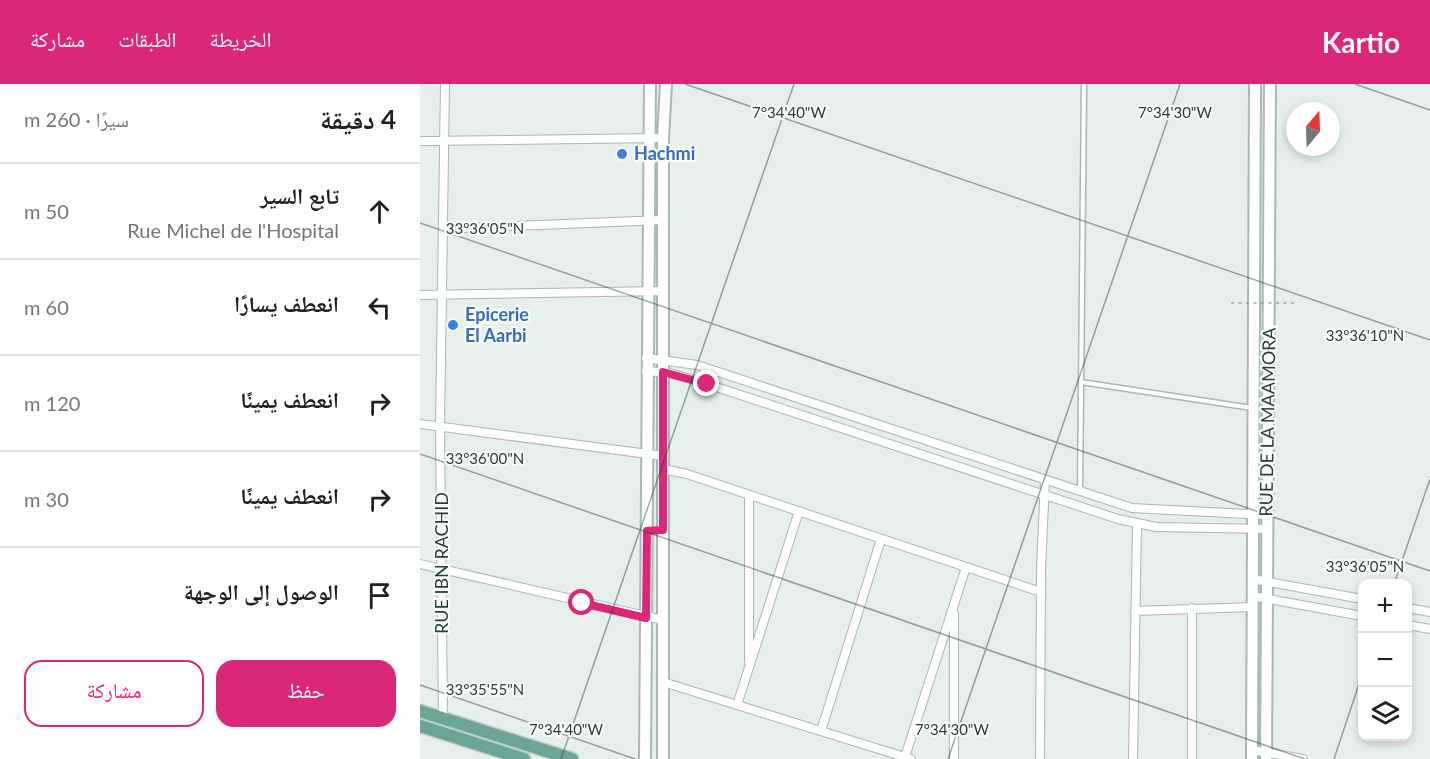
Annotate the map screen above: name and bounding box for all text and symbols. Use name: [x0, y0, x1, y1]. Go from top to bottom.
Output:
text: Kartio: [1322, 25, 1400, 59]
text: مشاركة: [30, 26, 85, 51]
text: الطبقات: [118, 26, 177, 51]
text: الخريطة: [210, 26, 271, 51]
north arrow: [1286, 102, 1340, 156]
text: 4 دقيقة: [320, 103, 396, 135]
text: 7°34'40"W: [752, 103, 826, 121]
text: 7°34'30"W: [1138, 103, 1212, 121]
text: سيرًا · 260 m: [24, 107, 129, 131]
place label: Hachmi: [634, 142, 695, 164]
marker: Hachmi: [615, 147, 629, 161]
text: تابع السير: [260, 182, 339, 209]
icon: ahead: [363, 195, 396, 228]
text: 50 m: [24, 199, 69, 223]
text: Rue Michel de l'Hospital: [127, 218, 339, 242]
text: 33°36'05"N: [446, 219, 524, 237]
text: انعطف يسارًا: [234, 290, 339, 317]
icon: left: [363, 291, 396, 324]
text: 60 m: [24, 295, 69, 319]
place label: Epicerie El Aarbi: [465, 303, 529, 346]
marker: Epicerie El Aarbi: [446, 318, 460, 332]
street label: RUE DE LA MAAMORA: [1254, 326, 1280, 517]
text: 33°36'10"N: [1326, 326, 1404, 344]
route end: [693, 370, 719, 396]
text: انعطف يمينًا: [240, 386, 339, 413]
icon: right: [363, 387, 396, 420]
text: 120 m: [24, 391, 80, 415]
text: 33°36'00"N: [446, 449, 524, 467]
text: انعطف يمينًا: [240, 482, 339, 509]
icon: right: [363, 483, 396, 516]
text: 30 m: [24, 487, 69, 511]
street label: RUE IBN RACHID: [430, 492, 452, 634]
text: 33°36'05"N: [1326, 557, 1404, 575]
text: الوصول إلى الوجهة: [184, 578, 339, 605]
icon: arrive: [363, 579, 396, 612]
map controls: [1358, 579, 1412, 741]
button: +: [1358, 579, 1412, 633]
route start: [568, 589, 594, 615]
button: −: [1358, 633, 1412, 687]
button: مشاركة: [24, 660, 204, 727]
button: حفظ: [216, 660, 396, 727]
text: 33°35'55"N: [446, 680, 524, 698]
button: layers: [1358, 687, 1412, 741]
text: 7°34'40"W: [529, 720, 603, 738]
text: 7°34'30"W: [915, 720, 989, 738]

